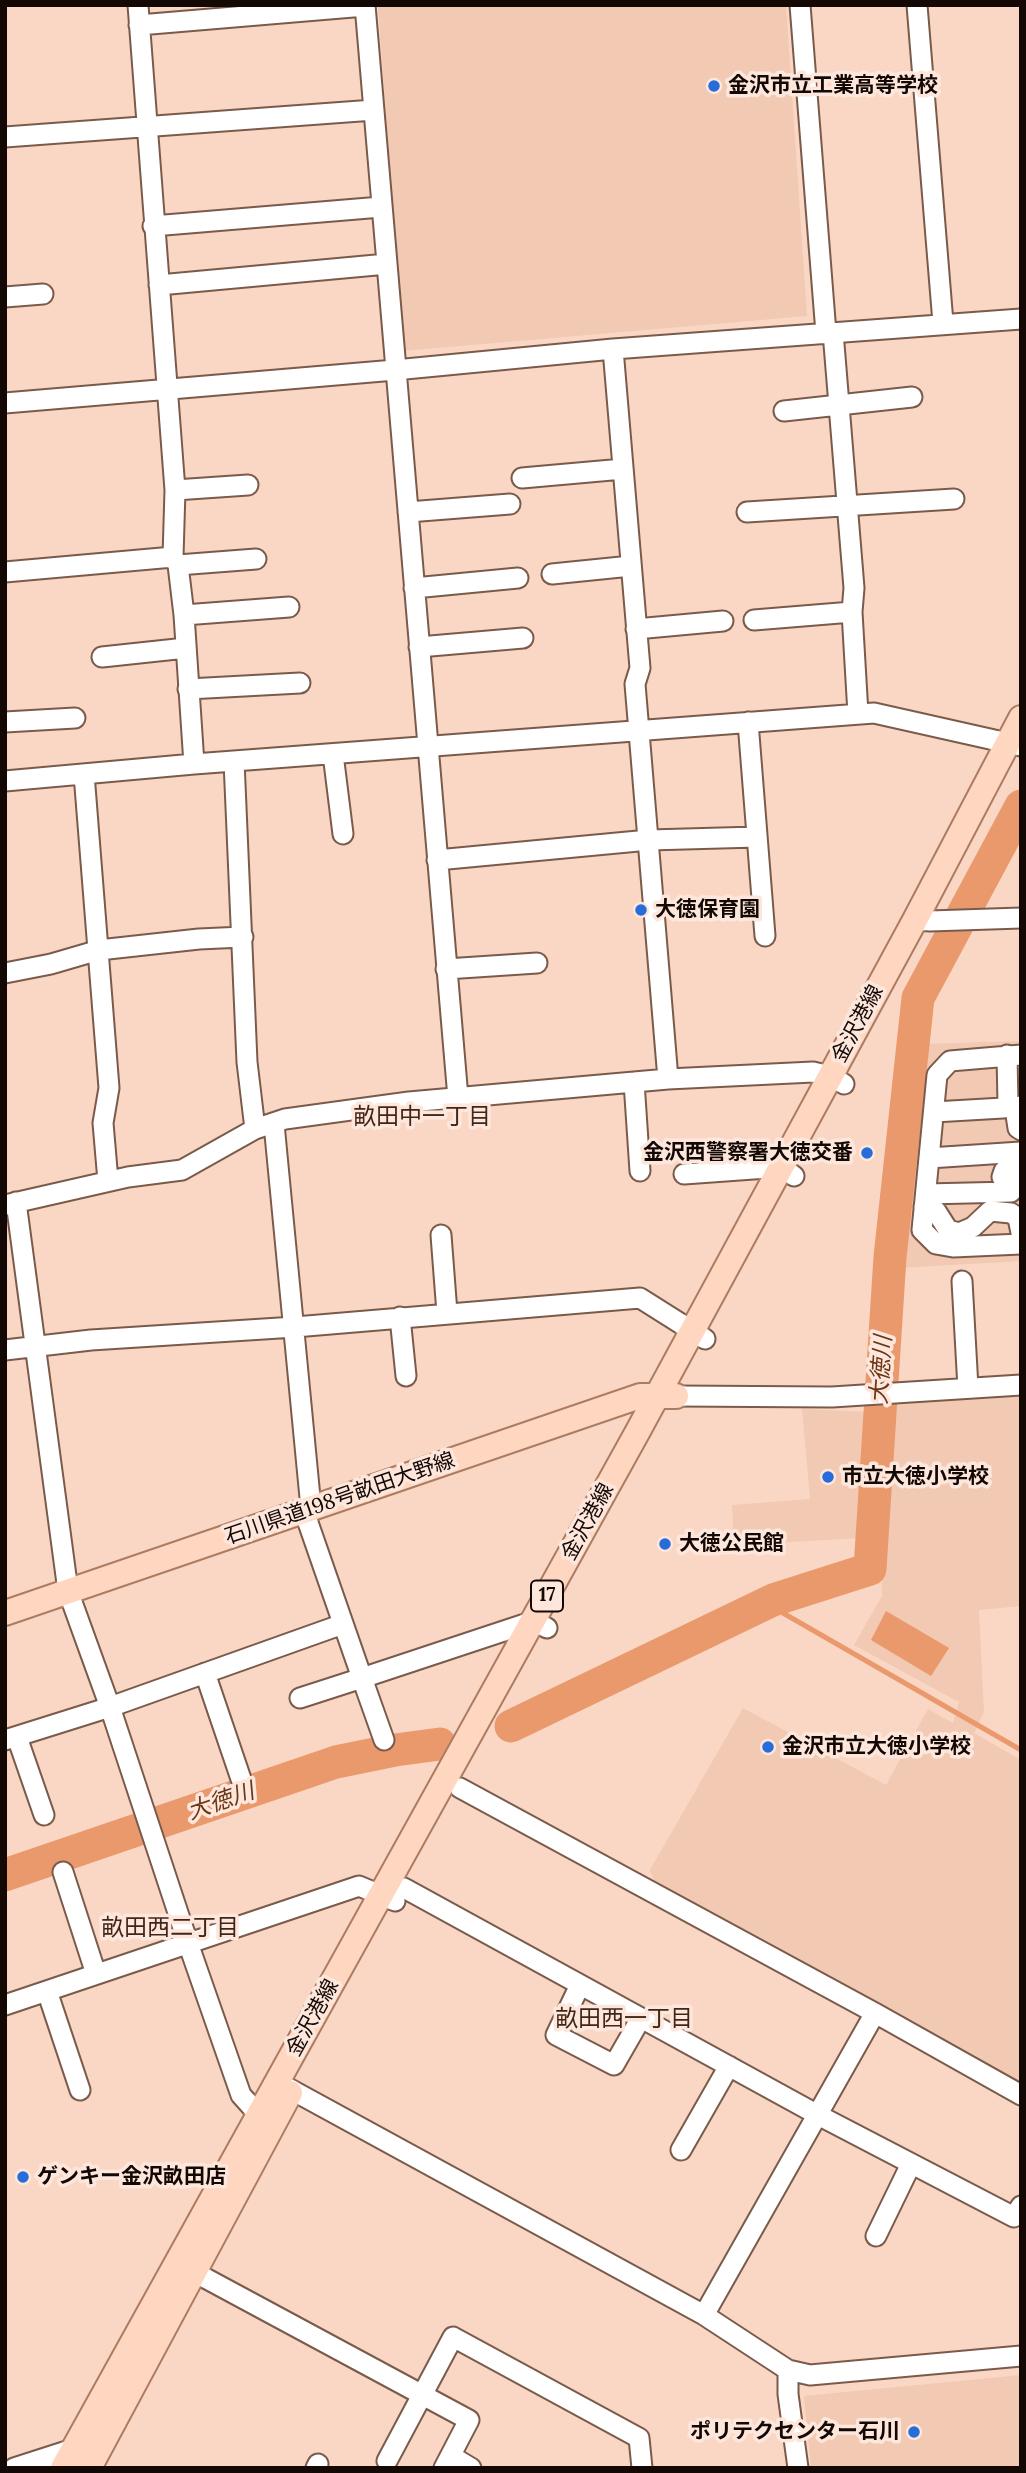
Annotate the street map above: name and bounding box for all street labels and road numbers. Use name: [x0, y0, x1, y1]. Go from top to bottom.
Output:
street label: 金沢港線: [827, 981, 889, 1067]
street label: 石川県道198号畝田大野線: [222, 1448, 458, 1550]
street label: 金沢港線: [557, 1479, 619, 1565]
road number: 17: [531, 1580, 563, 1612]
street label: 金沢港線: [282, 1975, 344, 2061]

